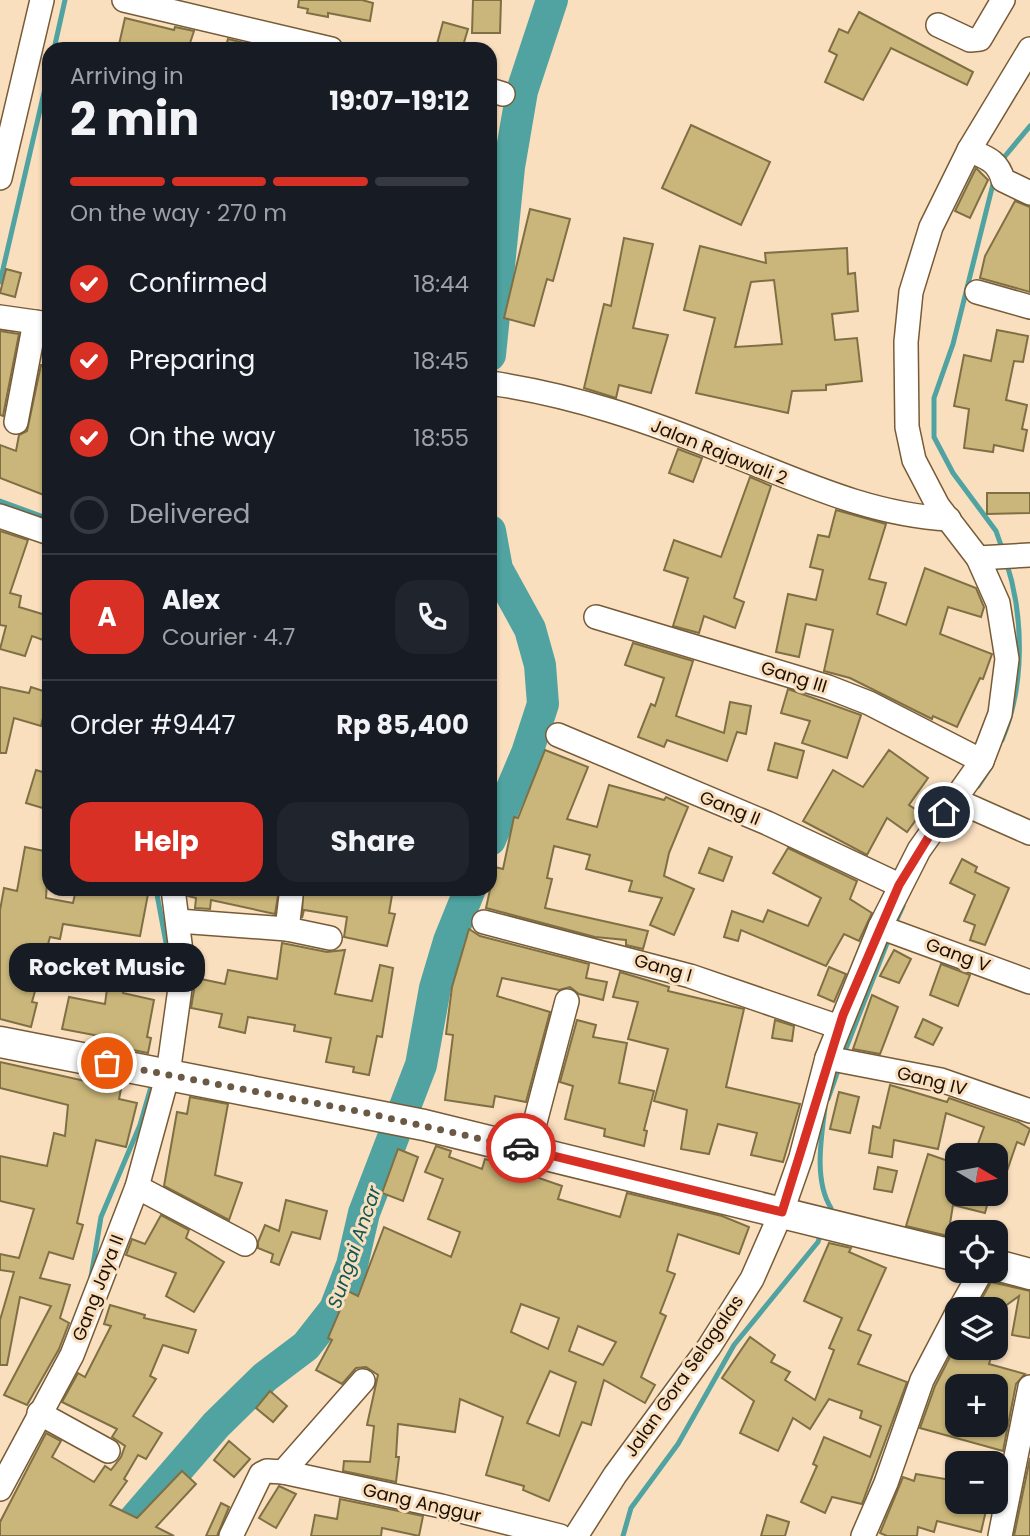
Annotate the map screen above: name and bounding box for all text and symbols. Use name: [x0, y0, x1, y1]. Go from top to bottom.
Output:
text: Arriving in: [70, 60, 184, 92]
text: 19:07–19:12: [329, 83, 469, 119]
text: 2 min: [70, 87, 199, 151]
text: On the way · 270 m: [70, 197, 287, 229]
icon: check: [70, 265, 108, 303]
text: Confirmed: [129, 265, 267, 301]
text: 18:44: [413, 268, 469, 300]
icon: check: [70, 342, 108, 380]
text: Preparing: [129, 342, 255, 378]
text: 18:45: [413, 345, 469, 377]
street label: Jalan Rajawali 2: [647, 413, 791, 490]
icon: check: [70, 419, 108, 457]
text: On the way: [129, 419, 276, 455]
text: 18:55: [413, 422, 469, 454]
text: Delivered: [129, 496, 250, 532]
button: phone: [395, 580, 469, 654]
text: Alex: [162, 582, 220, 618]
text: A: [97, 599, 117, 635]
text: Courier · 4.7: [162, 621, 295, 653]
street label: Gang III: [758, 655, 830, 698]
text: Order #9447: [70, 707, 236, 743]
text: Rp 85,400: [336, 707, 469, 743]
pin: [914, 782, 974, 842]
street label: Gang II: [696, 784, 764, 831]
icon: home: [925, 793, 963, 831]
button: Help: [70, 802, 263, 882]
button: Share: [277, 802, 469, 882]
street label: Gang V: [922, 931, 994, 978]
callout: Rocket Music: [9, 944, 205, 993]
street label: Gang I: [631, 947, 695, 988]
text: Rocket Music: [29, 951, 185, 983]
pin: [77, 1033, 137, 1093]
icon: bag: [88, 1044, 126, 1082]
street label: Gang IV: [895, 1060, 970, 1101]
courier: [486, 1113, 556, 1183]
icon: car: [502, 1129, 540, 1167]
north arrow: [945, 1143, 1008, 1206]
map controls: [945, 1143, 1008, 1514]
water label: Sungai Ancar: [321, 1181, 388, 1312]
button: locate: [945, 1220, 1008, 1283]
street label: Gang Jaya II: [66, 1231, 129, 1345]
street label: Jalan Gora Selagalas: [618, 1290, 749, 1462]
button: layers: [945, 1297, 1008, 1360]
button: +: [945, 1374, 1008, 1437]
button: −: [945, 1451, 1008, 1514]
street label: Gang Anggur: [360, 1477, 484, 1528]

